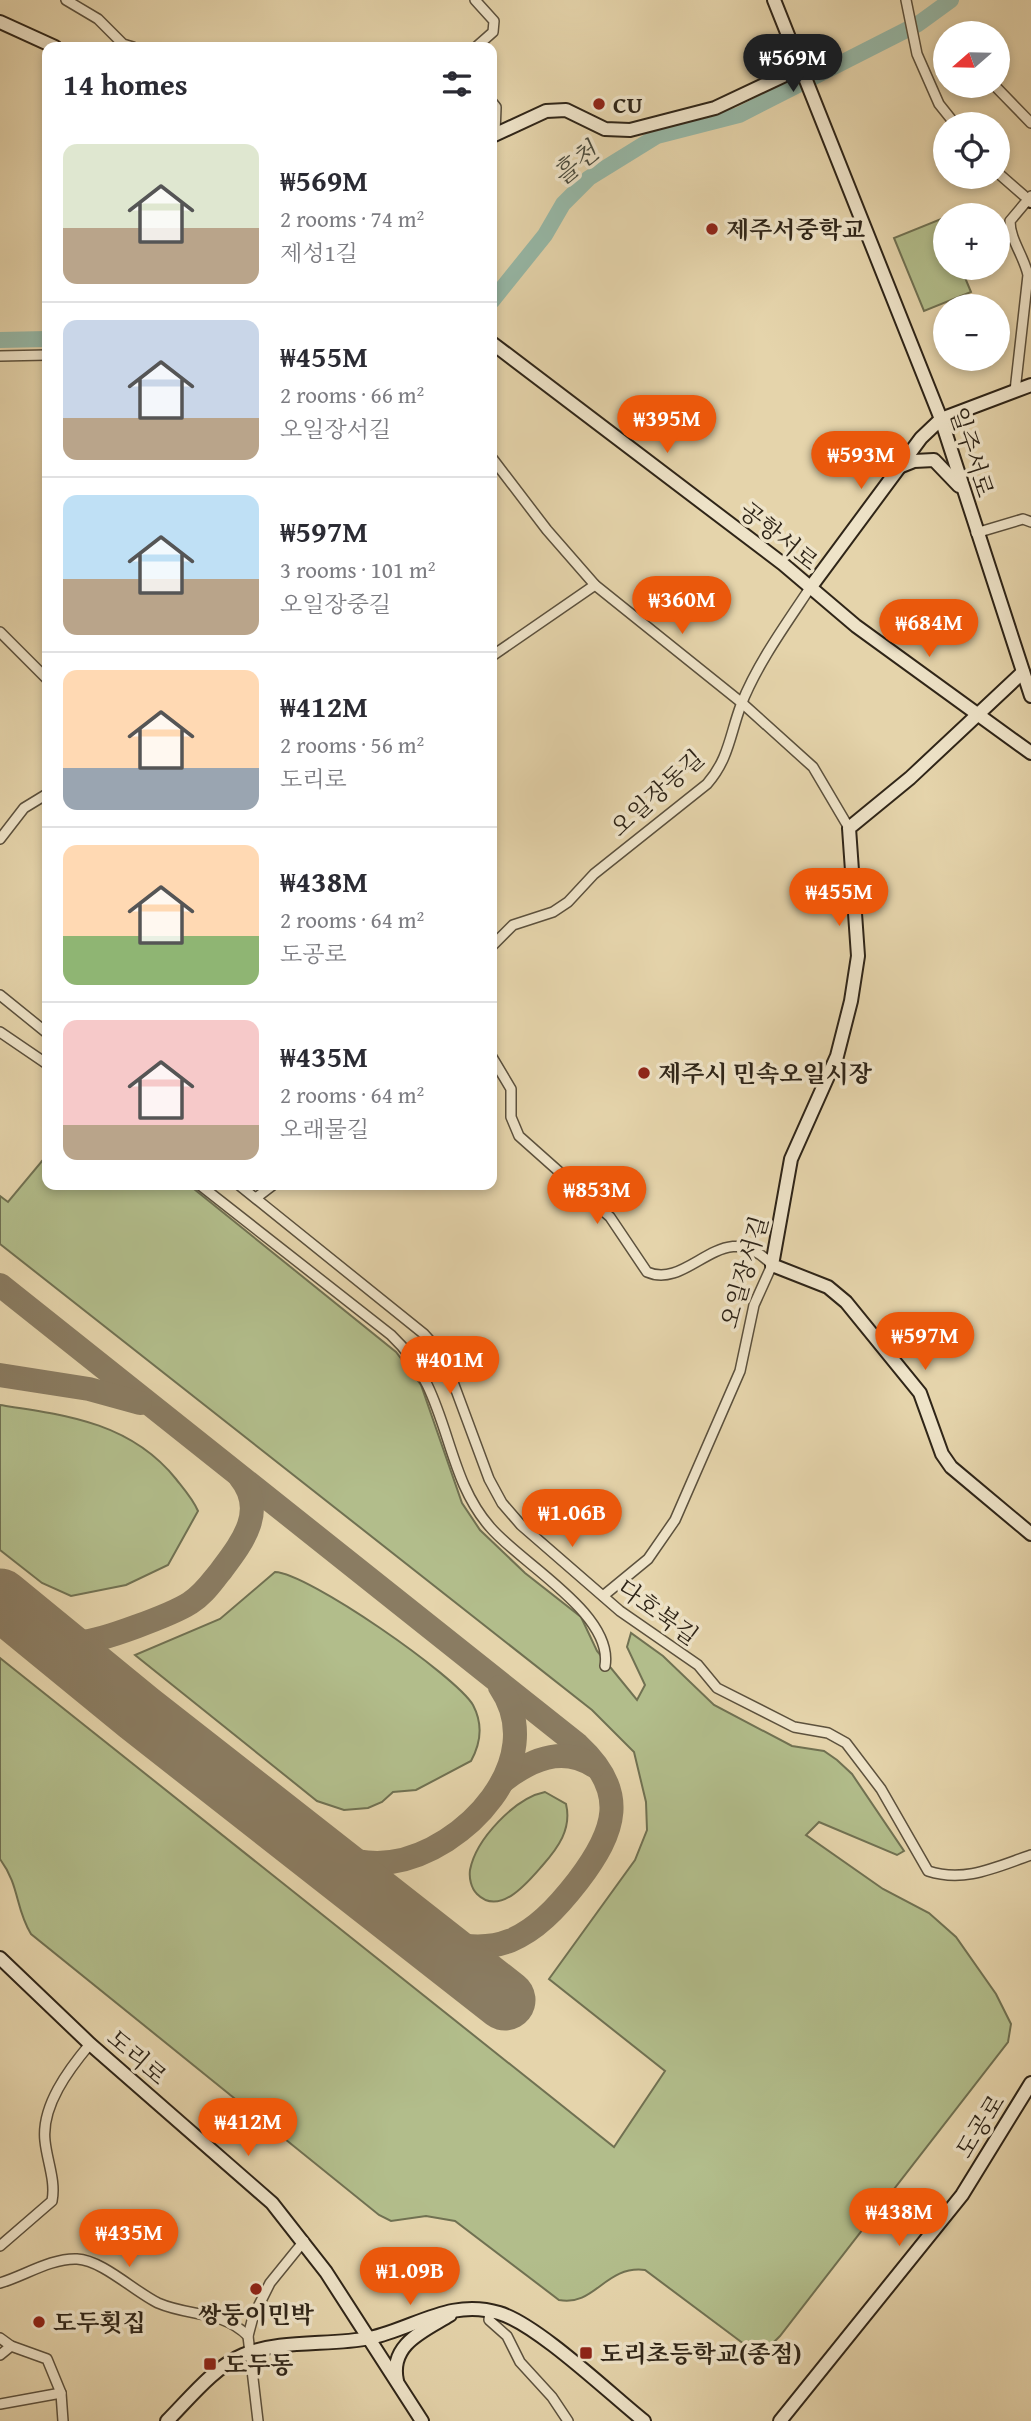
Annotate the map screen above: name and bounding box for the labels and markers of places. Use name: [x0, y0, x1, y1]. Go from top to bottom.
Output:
pin: ₩569M: [744, 34, 842, 94]
place label: CU: [613, 87, 643, 122]
marker: CU: [591, 96, 607, 112]
place label: 제주서중학교: [726, 212, 865, 247]
marker: 제주서중학교: [704, 221, 720, 237]
pin: ₩395M: [618, 396, 716, 455]
pin: ₩593M: [812, 432, 910, 491]
pin: ₩360M: [633, 576, 731, 636]
pin: ₩684M: [880, 600, 978, 659]
pin: ₩455M: [790, 869, 888, 928]
place label: 제주시 민속오일시장: [658, 1056, 873, 1091]
marker: 제주시 민속오일시장: [636, 1065, 652, 1081]
pin: ₩853M: [548, 1166, 646, 1226]
pin: ₩597M: [876, 1312, 974, 1372]
pin: ₩401M: [401, 1336, 499, 1396]
pin: ₩1.06B: [515, 1490, 629, 1549]
pin: ₩412M: [199, 2098, 297, 2158]
pin: ₩438M: [850, 2188, 948, 2248]
pin: ₩435M: [80, 2210, 178, 2269]
pin: ₩1.09B: [353, 2248, 467, 2307]
marker: 쌍둥이민박: [248, 2281, 264, 2297]
place label: 쌍둥이민박: [198, 2297, 315, 2332]
place label: 도두횟집: [53, 2305, 146, 2340]
marker: 도두횟집: [31, 2314, 47, 2330]
place label: 도리초등학교(종점): [600, 2336, 802, 2371]
marker: 도리초등학교(종점): [578, 2345, 594, 2361]
place label: 도두동: [224, 2347, 294, 2382]
marker: 도두동: [202, 2356, 218, 2372]

